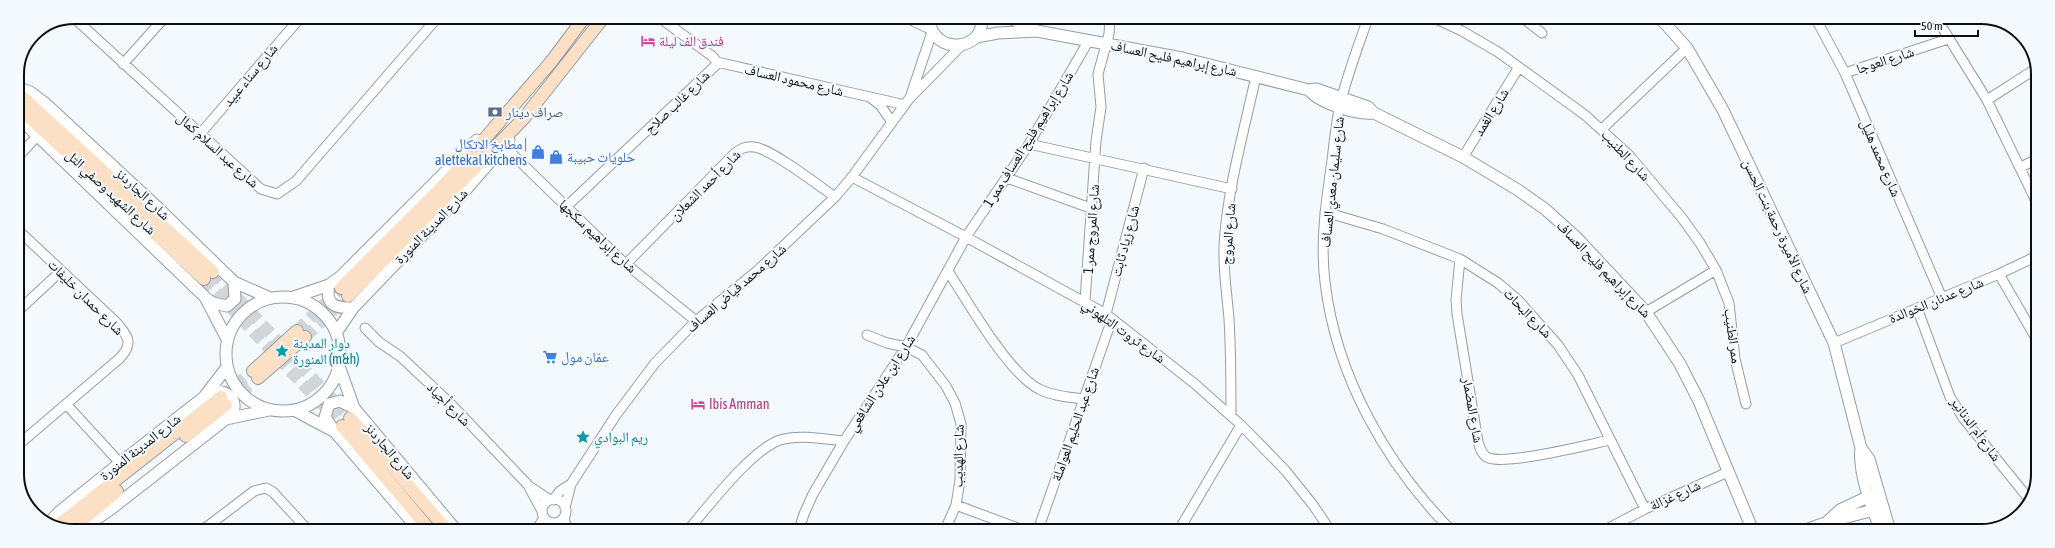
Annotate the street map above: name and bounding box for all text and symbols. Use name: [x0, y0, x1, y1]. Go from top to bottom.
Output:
scale bar: [1915, 12, 1978, 38]
text: 50 m: [1921, 19, 1943, 33]
hotel icon: فندق الف ليلة: [640, 33, 656, 49]
place label: فندق الف ليلة: [659, 33, 724, 50]
street label: شارع إبراهيم فليح العساف: [1109, 37, 1239, 81]
street label: شارع سناء عبيد: [219, 41, 282, 111]
street label: شارع العوجا: [1854, 43, 1916, 79]
street label: شارع محمود العساف: [742, 61, 845, 101]
street label: شارع غالب صلاح: [641, 67, 714, 138]
street label: شارع إبراهيم فليح العساف ممر 1: [980, 68, 1078, 211]
street label: شارع الغمد: [1470, 85, 1514, 140]
bank icon: صراف دينار: [487, 104, 503, 120]
place label: صراف دينار: [505, 104, 563, 121]
street label: شارع عبد السلام كمال: [172, 109, 262, 192]
street label: شارع سليمان معدي العساف: [1317, 116, 1350, 249]
street label: شارع محمد هليل: [1856, 117, 1904, 200]
street label: شارع الطنيب: [1597, 126, 1654, 185]
place label: مطابخ الاتكال | alettekal kitchens: [435, 136, 527, 168]
shop icon: مطابخ الاتكال | alettekal kitchens: [530, 144, 546, 160]
street label: شارع الشهيد وصفي التل: [60, 146, 159, 240]
street label: شارع أحمد الشعلان: [666, 146, 745, 225]
shop icon: حلويات حبيبة: [548, 149, 564, 165]
place label: حلويات حبيبة: [567, 149, 635, 166]
street label: شارع الأميرة رحمة بنت الحسن: [1738, 156, 1816, 297]
street label: شارع الجاردنز: [110, 164, 173, 225]
street label: شارع المروج ممر 1: [1080, 184, 1104, 275]
street label: شارع المدينة المنورة: [391, 185, 472, 268]
street label: شارع إبراهيم سكجها: [555, 196, 640, 277]
street label: شارع زياد ثابت: [1108, 203, 1144, 279]
street label: شارع المروج: [1217, 203, 1241, 266]
street label: شارع إبراهيم فليح العساف: [1552, 217, 1654, 322]
street label: شارع محمد فياض العساف: [683, 240, 791, 337]
street label: شارع حمدان خليفات: [43, 256, 127, 340]
street label: شارع عدنان الخوالدة: [1886, 274, 1986, 328]
street label: شارع البحاث: [1499, 285, 1555, 342]
street label: شارع ثروت التلهوني: [1077, 296, 1169, 369]
street label: ممر الطنيب: [1720, 307, 1745, 365]
street label: شارع ابن علان الشافعي: [844, 332, 921, 436]
place label: دوار المدينة المنورة (m&h): [293, 335, 360, 368]
place icon: دوار المدينة المنورة (m&h): [274, 343, 290, 359]
supermarket icon: عمّان مول: [542, 349, 558, 365]
place label: عمّان مول: [561, 349, 609, 366]
street label: شارع عبد الحليم العواملة: [1048, 365, 1104, 484]
street label: شارع المضمار: [1457, 375, 1487, 444]
street label: شارع أجياد: [422, 379, 474, 431]
street label: شارع أم الدنانير: [1945, 393, 2005, 465]
hotel icon: Ibis Amman: [690, 396, 706, 412]
place label: Ibis Amman: [709, 396, 770, 412]
street label: شارع المدينة المنورة: [96, 410, 185, 485]
street label: شارع الجاردنز: [360, 419, 418, 484]
street label: شارع الهديب: [949, 424, 969, 488]
place icon: ريم البوادي: [575, 429, 591, 445]
place label: ريم البوادي: [594, 429, 648, 449]
street label: شارع غزالة: [1647, 477, 1704, 515]

